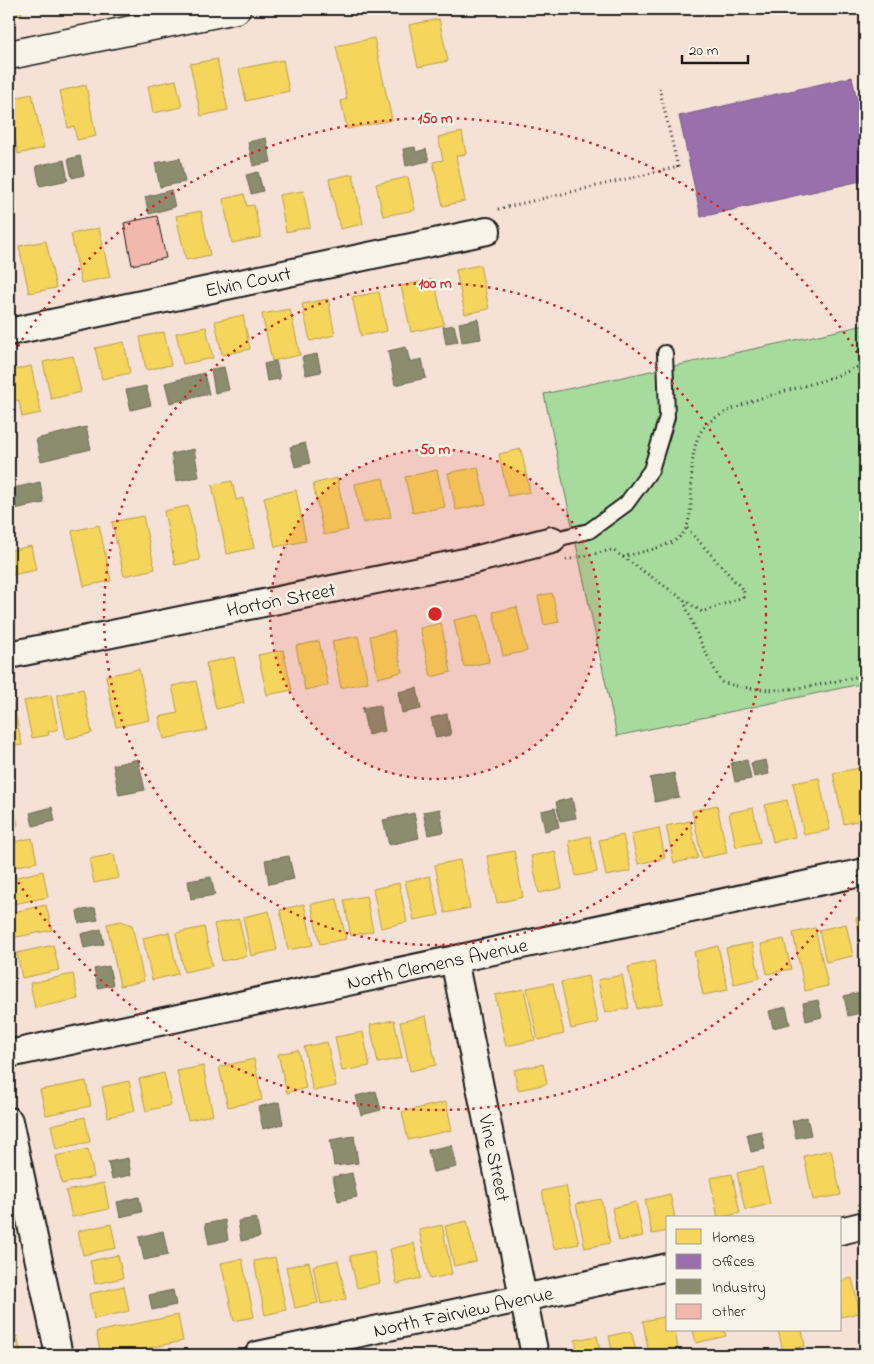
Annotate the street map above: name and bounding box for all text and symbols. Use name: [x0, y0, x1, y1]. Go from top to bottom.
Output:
scale bar: [682, 32, 748, 64]
text: 20 m: [689, 40, 719, 62]
text: 150 m: [417, 108, 453, 130]
street label: Elvin Court: [203, 260, 295, 307]
text: 100 m: [418, 273, 452, 295]
text: 50 m: [420, 439, 451, 461]
street label: Horton Street: [224, 577, 339, 626]
centre of rings: [426, 605, 444, 623]
street label: North Clemens Avenue: [345, 932, 531, 999]
street label: Vine Street: [469, 1111, 516, 1205]
legend: [666, 1216, 842, 1332]
text: Homes: [712, 1227, 755, 1249]
text: Offices: [712, 1251, 754, 1273]
text: Industry: [712, 1277, 766, 1300]
street label: North Fairview Avenue: [371, 1280, 556, 1347]
text: Other: [712, 1301, 746, 1323]

